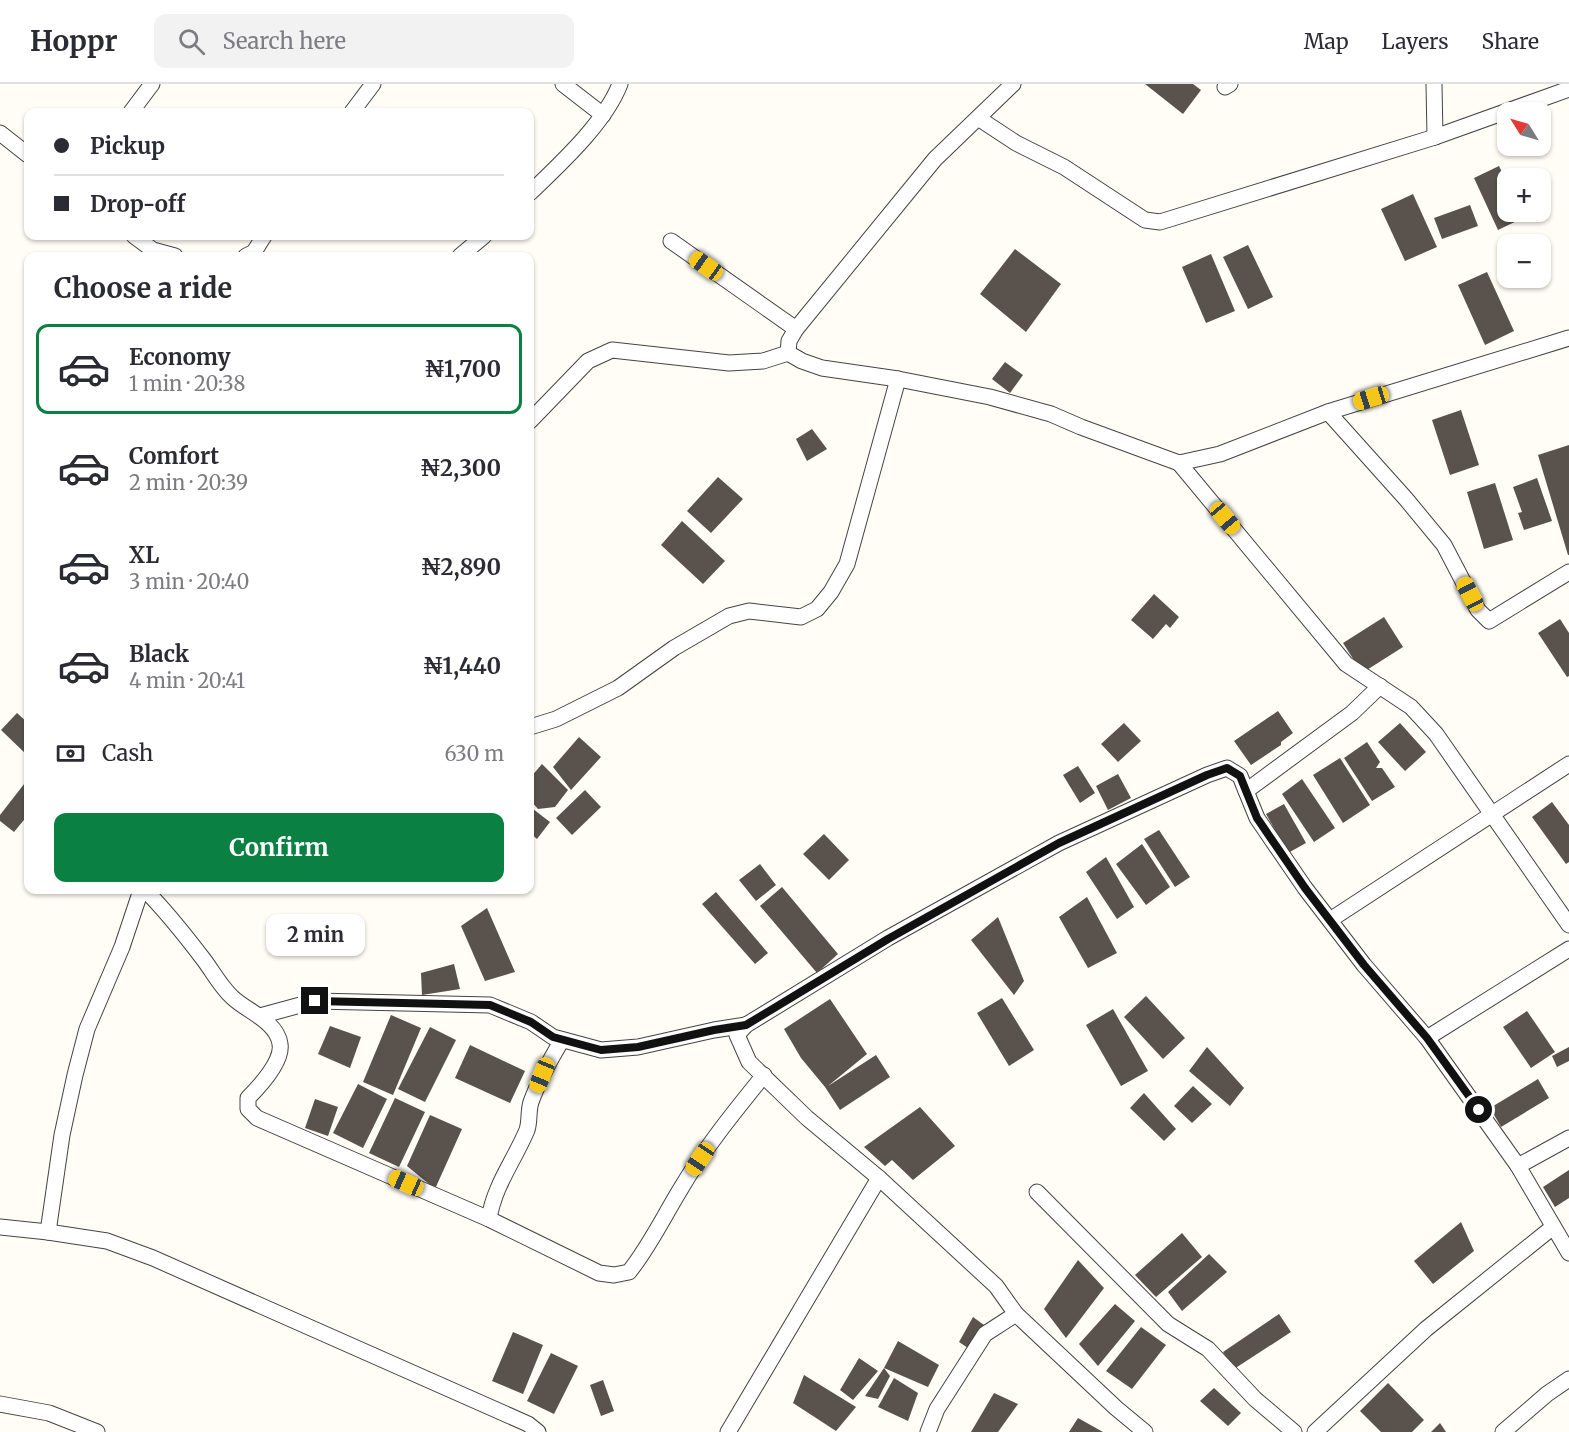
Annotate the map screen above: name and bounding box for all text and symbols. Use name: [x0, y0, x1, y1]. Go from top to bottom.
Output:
search box: [154, 14, 574, 68]
text: Hoppr: [30, 23, 118, 59]
icon: search: [175, 25, 208, 58]
text: Search here: [223, 27, 346, 55]
text: Map: [1304, 28, 1349, 55]
text: Layers: [1382, 28, 1449, 55]
text: Share: [1482, 28, 1539, 55]
north arrow: [1497, 102, 1551, 156]
map controls: [1497, 102, 1551, 288]
text: Pickup: [90, 132, 165, 160]
button: +: [1497, 168, 1551, 222]
text: Drop-off: [90, 190, 185, 218]
button: −: [1497, 234, 1551, 288]
car: [686, 248, 726, 284]
text: Choose a ride: [54, 271, 232, 305]
icon: car: [57, 342, 111, 396]
text: Economy: [129, 343, 230, 371]
text: ₦1,700: [424, 355, 501, 383]
text: 1 min · 20:38: [129, 371, 245, 396]
car: [1351, 384, 1391, 412]
icon: car: [57, 441, 111, 495]
text: Comfort: [129, 442, 219, 470]
text: ₦2,300: [420, 454, 501, 482]
text: 2 min · 20:39: [129, 470, 248, 495]
car: [1207, 498, 1243, 538]
icon: car: [57, 540, 111, 594]
text: XL: [129, 541, 159, 569]
text: ₦2,890: [420, 553, 501, 581]
text: 3 min · 20:40: [129, 569, 249, 594]
car: [1454, 574, 1486, 614]
icon: car: [57, 639, 111, 693]
text: Black: [129, 640, 189, 668]
text: ₦1,440: [422, 652, 501, 680]
text: 4 min · 20:41: [129, 668, 245, 693]
icon: cash: [54, 737, 87, 770]
text: Cash: [102, 739, 153, 767]
text: 630 m: [444, 741, 504, 766]
button: Confirm: [54, 813, 504, 882]
callout: 2 min: [266, 914, 364, 956]
text: 2 min: [287, 922, 344, 947]
route end: [301, 987, 328, 1014]
car: [527, 1055, 557, 1095]
route start: [1465, 1096, 1492, 1123]
car: [682, 1139, 718, 1179]
car: [386, 1167, 426, 1199]

